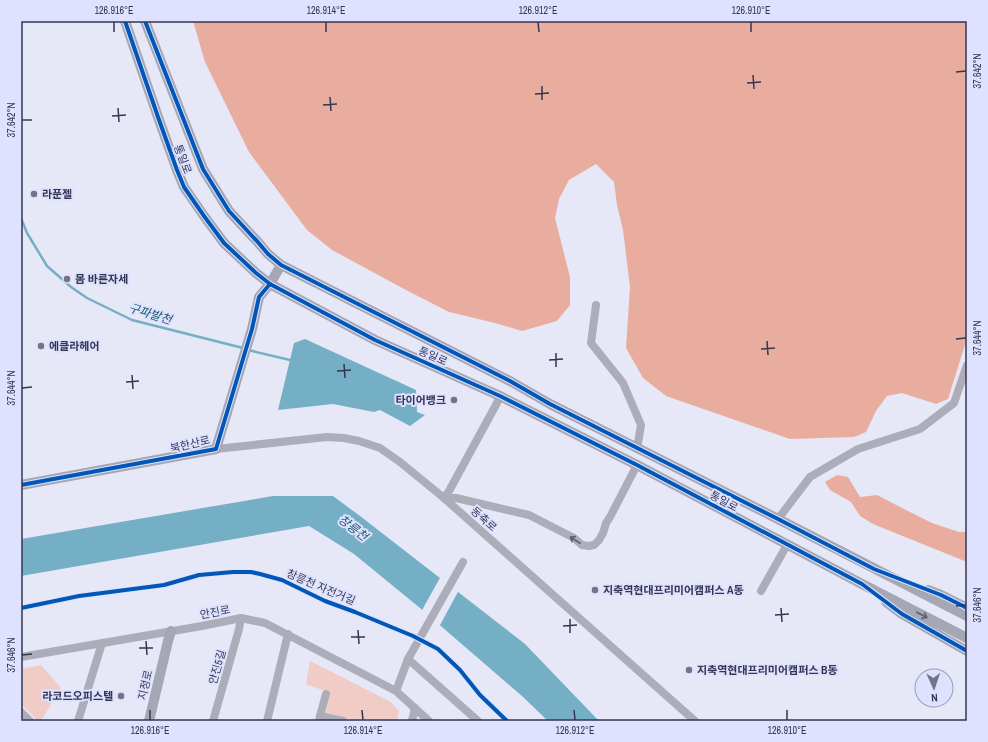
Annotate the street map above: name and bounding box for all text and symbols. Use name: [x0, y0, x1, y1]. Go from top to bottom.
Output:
text: 126.916°E: [94, 4, 134, 17]
text: 126.914°E: [306, 4, 346, 17]
text: 126.912°E: [518, 4, 558, 17]
text: 126.910°E: [731, 4, 771, 17]
text: 37.642°N: [971, 53, 984, 89]
text: 37.642°N: [5, 102, 18, 138]
street label: 통일로: [171, 142, 195, 176]
place label: 라푼젤: [42, 187, 72, 201]
marker: 라푼젤: [29, 189, 39, 199]
place label: 몸 바른자세: [75, 272, 128, 286]
marker: 몸 바른자세: [62, 274, 72, 284]
water label: 구파발천: [127, 300, 175, 329]
text: 37.644°N: [971, 320, 984, 356]
place label: 에클라헤어: [49, 339, 100, 353]
marker: 에클라헤어: [36, 341, 46, 351]
street label: 통일로: [416, 343, 450, 369]
text: 37.644°N: [5, 370, 18, 406]
place label: 타이어뱅크: [395, 393, 446, 407]
marker: 타이어뱅크: [449, 395, 459, 405]
street label: 북한산로: [169, 433, 211, 455]
street label: 통일로: [707, 488, 741, 514]
street label: 동축로: [468, 504, 500, 534]
water label: 창릉천: [335, 511, 373, 546]
one-way arrow: [570, 536, 581, 544]
street label: 창릉천 자전거길: [285, 566, 357, 608]
place label: 지축역현대프리미어캠퍼스 A동: [603, 583, 744, 597]
marker: 지축역현대프리미어캠퍼스 A동: [590, 585, 600, 595]
text: 37.646°N: [971, 587, 984, 623]
street label: 안진로: [199, 602, 231, 622]
one-way arrow: [915, 612, 927, 619]
text: 37.646°N: [5, 637, 18, 673]
street label: 안진5길: [205, 648, 229, 686]
place label: 지축역현대프리미어캠퍼스 B동: [697, 663, 838, 677]
marker: 지축역현대프리미어캠퍼스 B동: [684, 665, 694, 675]
north arrow: [914, 668, 954, 708]
street label: 지정로: [135, 669, 155, 701]
place label: 라코드오피스텔: [42, 689, 113, 703]
marker: 라코드오피스텔: [116, 691, 126, 701]
text: N: [931, 691, 938, 705]
text: 126.916°E: [130, 724, 170, 737]
text: 126.914°E: [343, 724, 383, 737]
text: 126.912°E: [555, 724, 595, 737]
text: 126.910°E: [767, 724, 807, 737]

